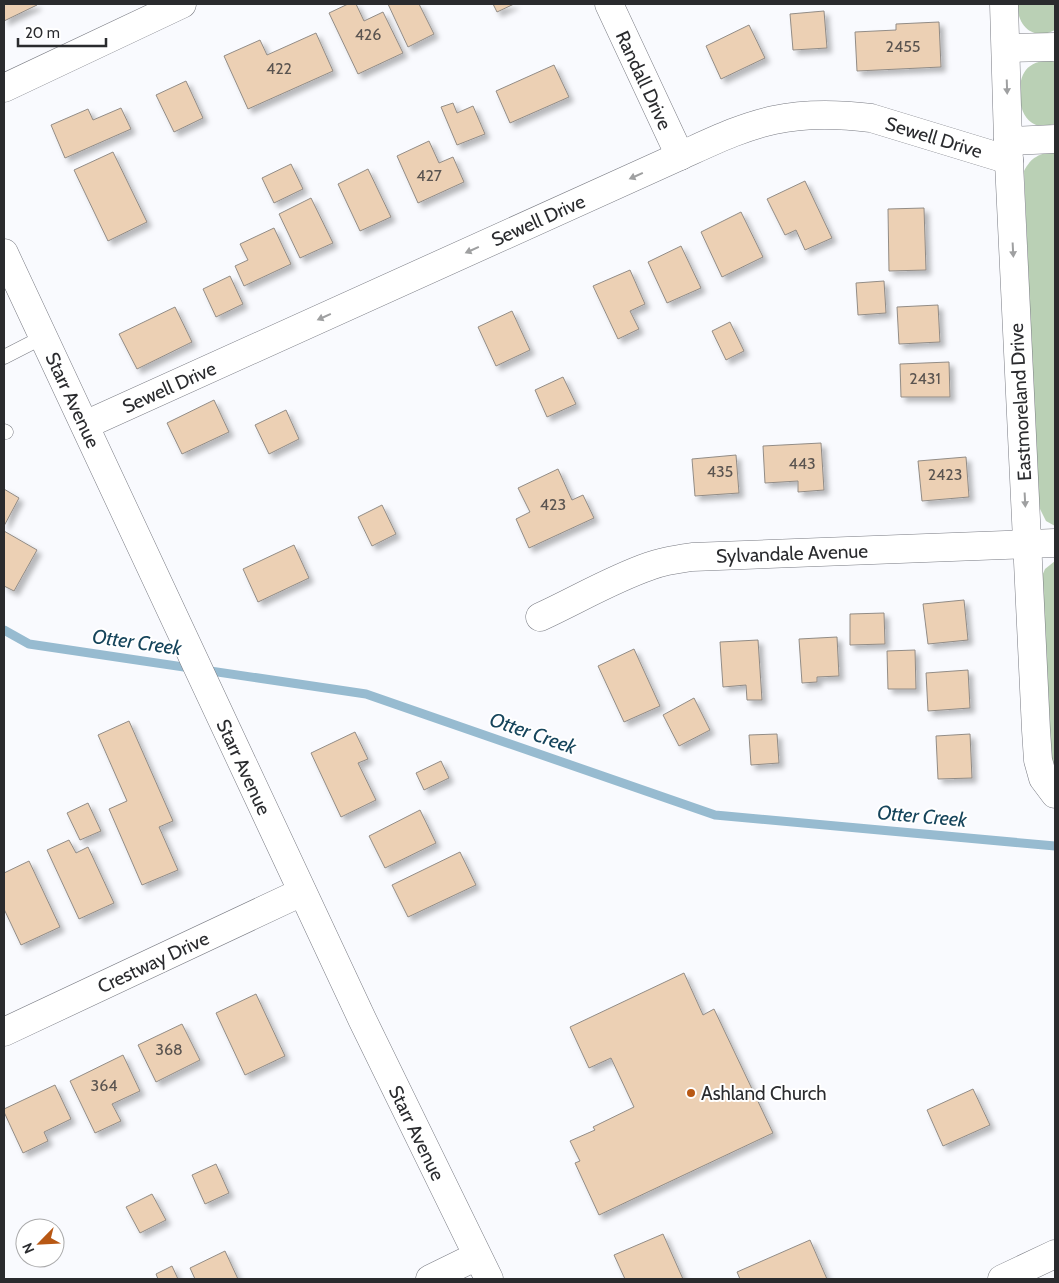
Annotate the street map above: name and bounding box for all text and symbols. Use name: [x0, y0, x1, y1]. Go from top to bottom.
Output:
scale bar: [18, 15, 105, 47]
text: 20 m: [25, 24, 60, 42]
house number: 426: [355, 25, 381, 44]
street label: Randall Drive: [611, 27, 677, 134]
house number: 2455: [886, 37, 920, 56]
house number: 422: [266, 59, 292, 78]
one-way arrow: [1003, 80, 1011, 96]
street label: Sewell Drive: [883, 112, 985, 163]
house number: 427: [416, 166, 442, 185]
one-way arrow: [629, 172, 643, 180]
street label: Sewell Drive: [488, 189, 589, 251]
one-way arrow: [1010, 242, 1018, 258]
one-way arrow: [465, 246, 479, 254]
one-way arrow: [317, 313, 331, 321]
street label: Eastmoreland Drive: [1005, 322, 1036, 482]
street label: Starr Avenue: [40, 349, 105, 452]
street label: Sewell Drive: [119, 356, 220, 418]
house number: 2431: [909, 369, 941, 388]
house number: 443: [788, 454, 816, 473]
house number: 435: [707, 462, 733, 481]
house number: 2423: [928, 465, 962, 484]
one-way arrow: [1021, 492, 1029, 508]
house number: 423: [540, 495, 566, 514]
street label: Sylvandale Avenue: [716, 539, 869, 568]
water label: Otter Creek: [91, 624, 185, 660]
water label: Otter Creek: [487, 707, 581, 759]
street label: Starr Avenue: [211, 716, 276, 819]
water label: Otter Creek: [876, 800, 969, 832]
street label: Crestway Drive: [94, 927, 213, 998]
house number: 368: [155, 1040, 183, 1059]
house number: 364: [91, 1076, 118, 1095]
street label: Starr Avenue: [384, 1082, 450, 1185]
place label: Ashland Church: [701, 1082, 827, 1105]
marker: Ashland Church: [685, 1087, 697, 1099]
north arrow: [15, 1218, 65, 1268]
text: N: [18, 1240, 38, 1256]

